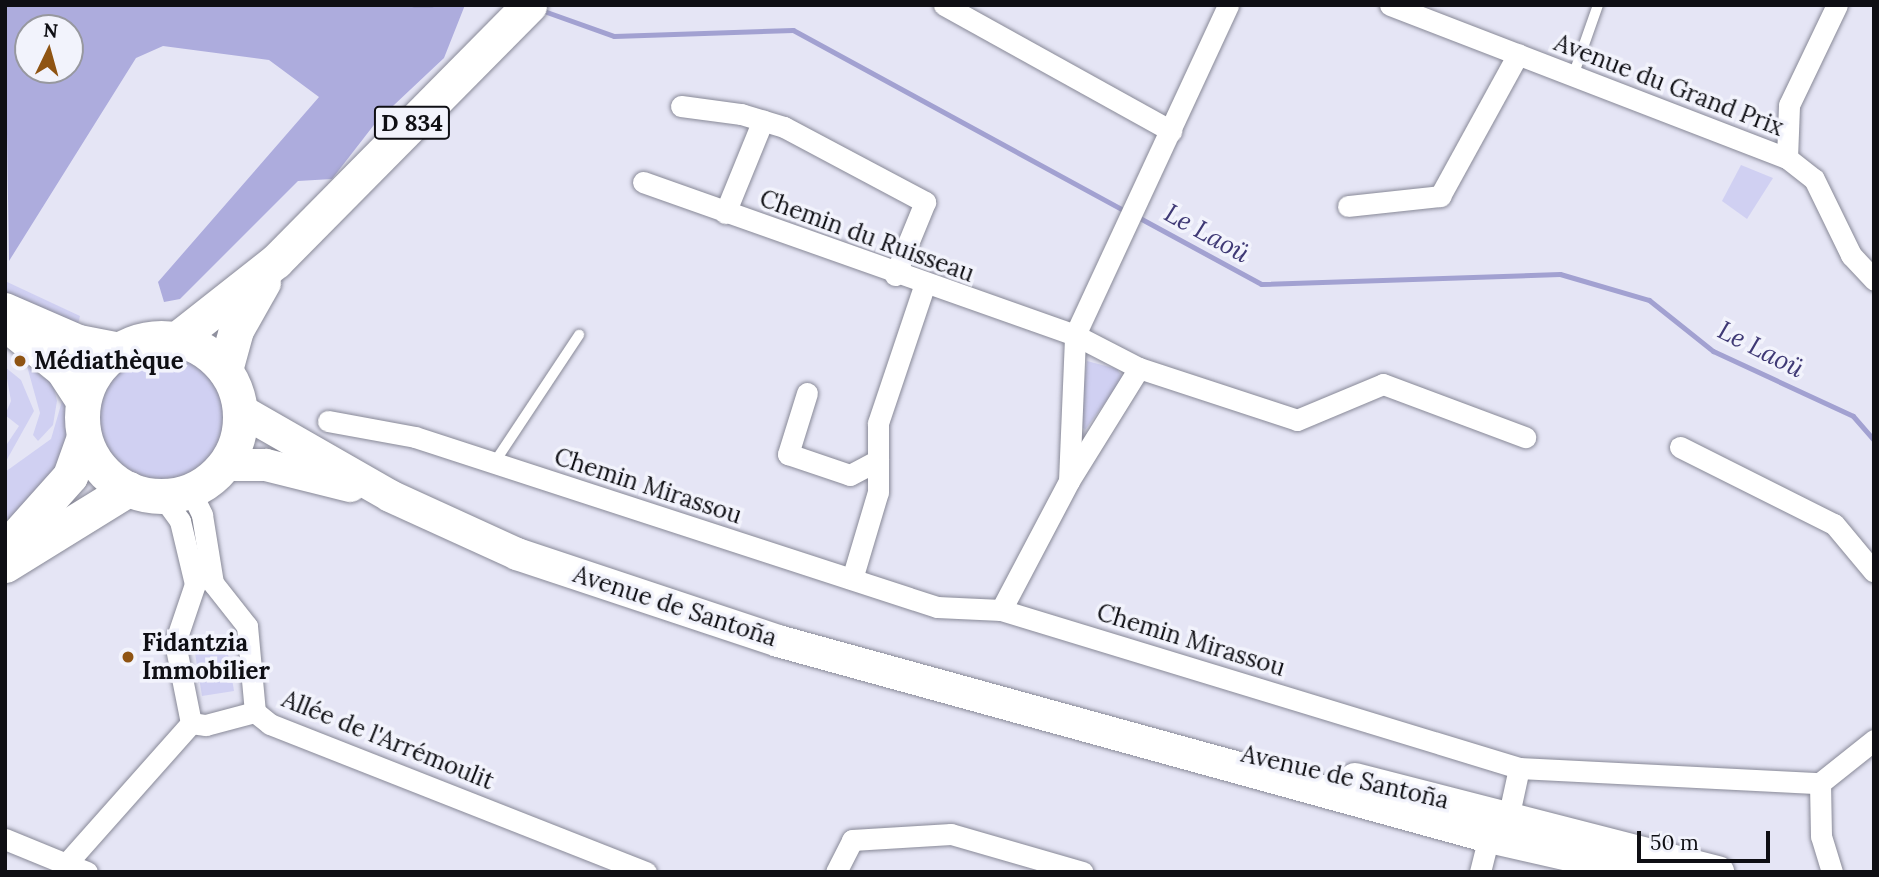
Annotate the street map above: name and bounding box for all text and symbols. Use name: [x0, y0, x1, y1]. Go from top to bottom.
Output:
north arrow: [14, 14, 84, 84]
text: N: [42, 17, 59, 43]
street label: Avenue du Grand Prix: [1550, 28, 1788, 142]
road number: D 834: [374, 104, 450, 142]
street label: Chemin du Ruisseau: [756, 184, 978, 288]
water label: Le Laoü: [1159, 197, 1255, 269]
water label: Le Laoü: [1713, 314, 1809, 384]
place label: Médiathèque: [34, 347, 184, 375]
marker: Médiathèque: [12, 353, 28, 369]
street label: Chemin Mirassou: [551, 442, 745, 530]
street label: Avenue de Santoña: [570, 560, 780, 652]
street label: Chemin Mirassou: [1093, 598, 1289, 682]
place label: Fidantzia Immobilier: [142, 629, 270, 685]
marker: Fidantzia Immobilier: [120, 649, 136, 665]
street label: Allée de l'Arrémoulit: [278, 684, 498, 796]
street label: Avenue de Santoña: [1238, 739, 1452, 815]
scale bar: [1641, 818, 1774, 862]
text: 50 m: [1650, 829, 1699, 856]

